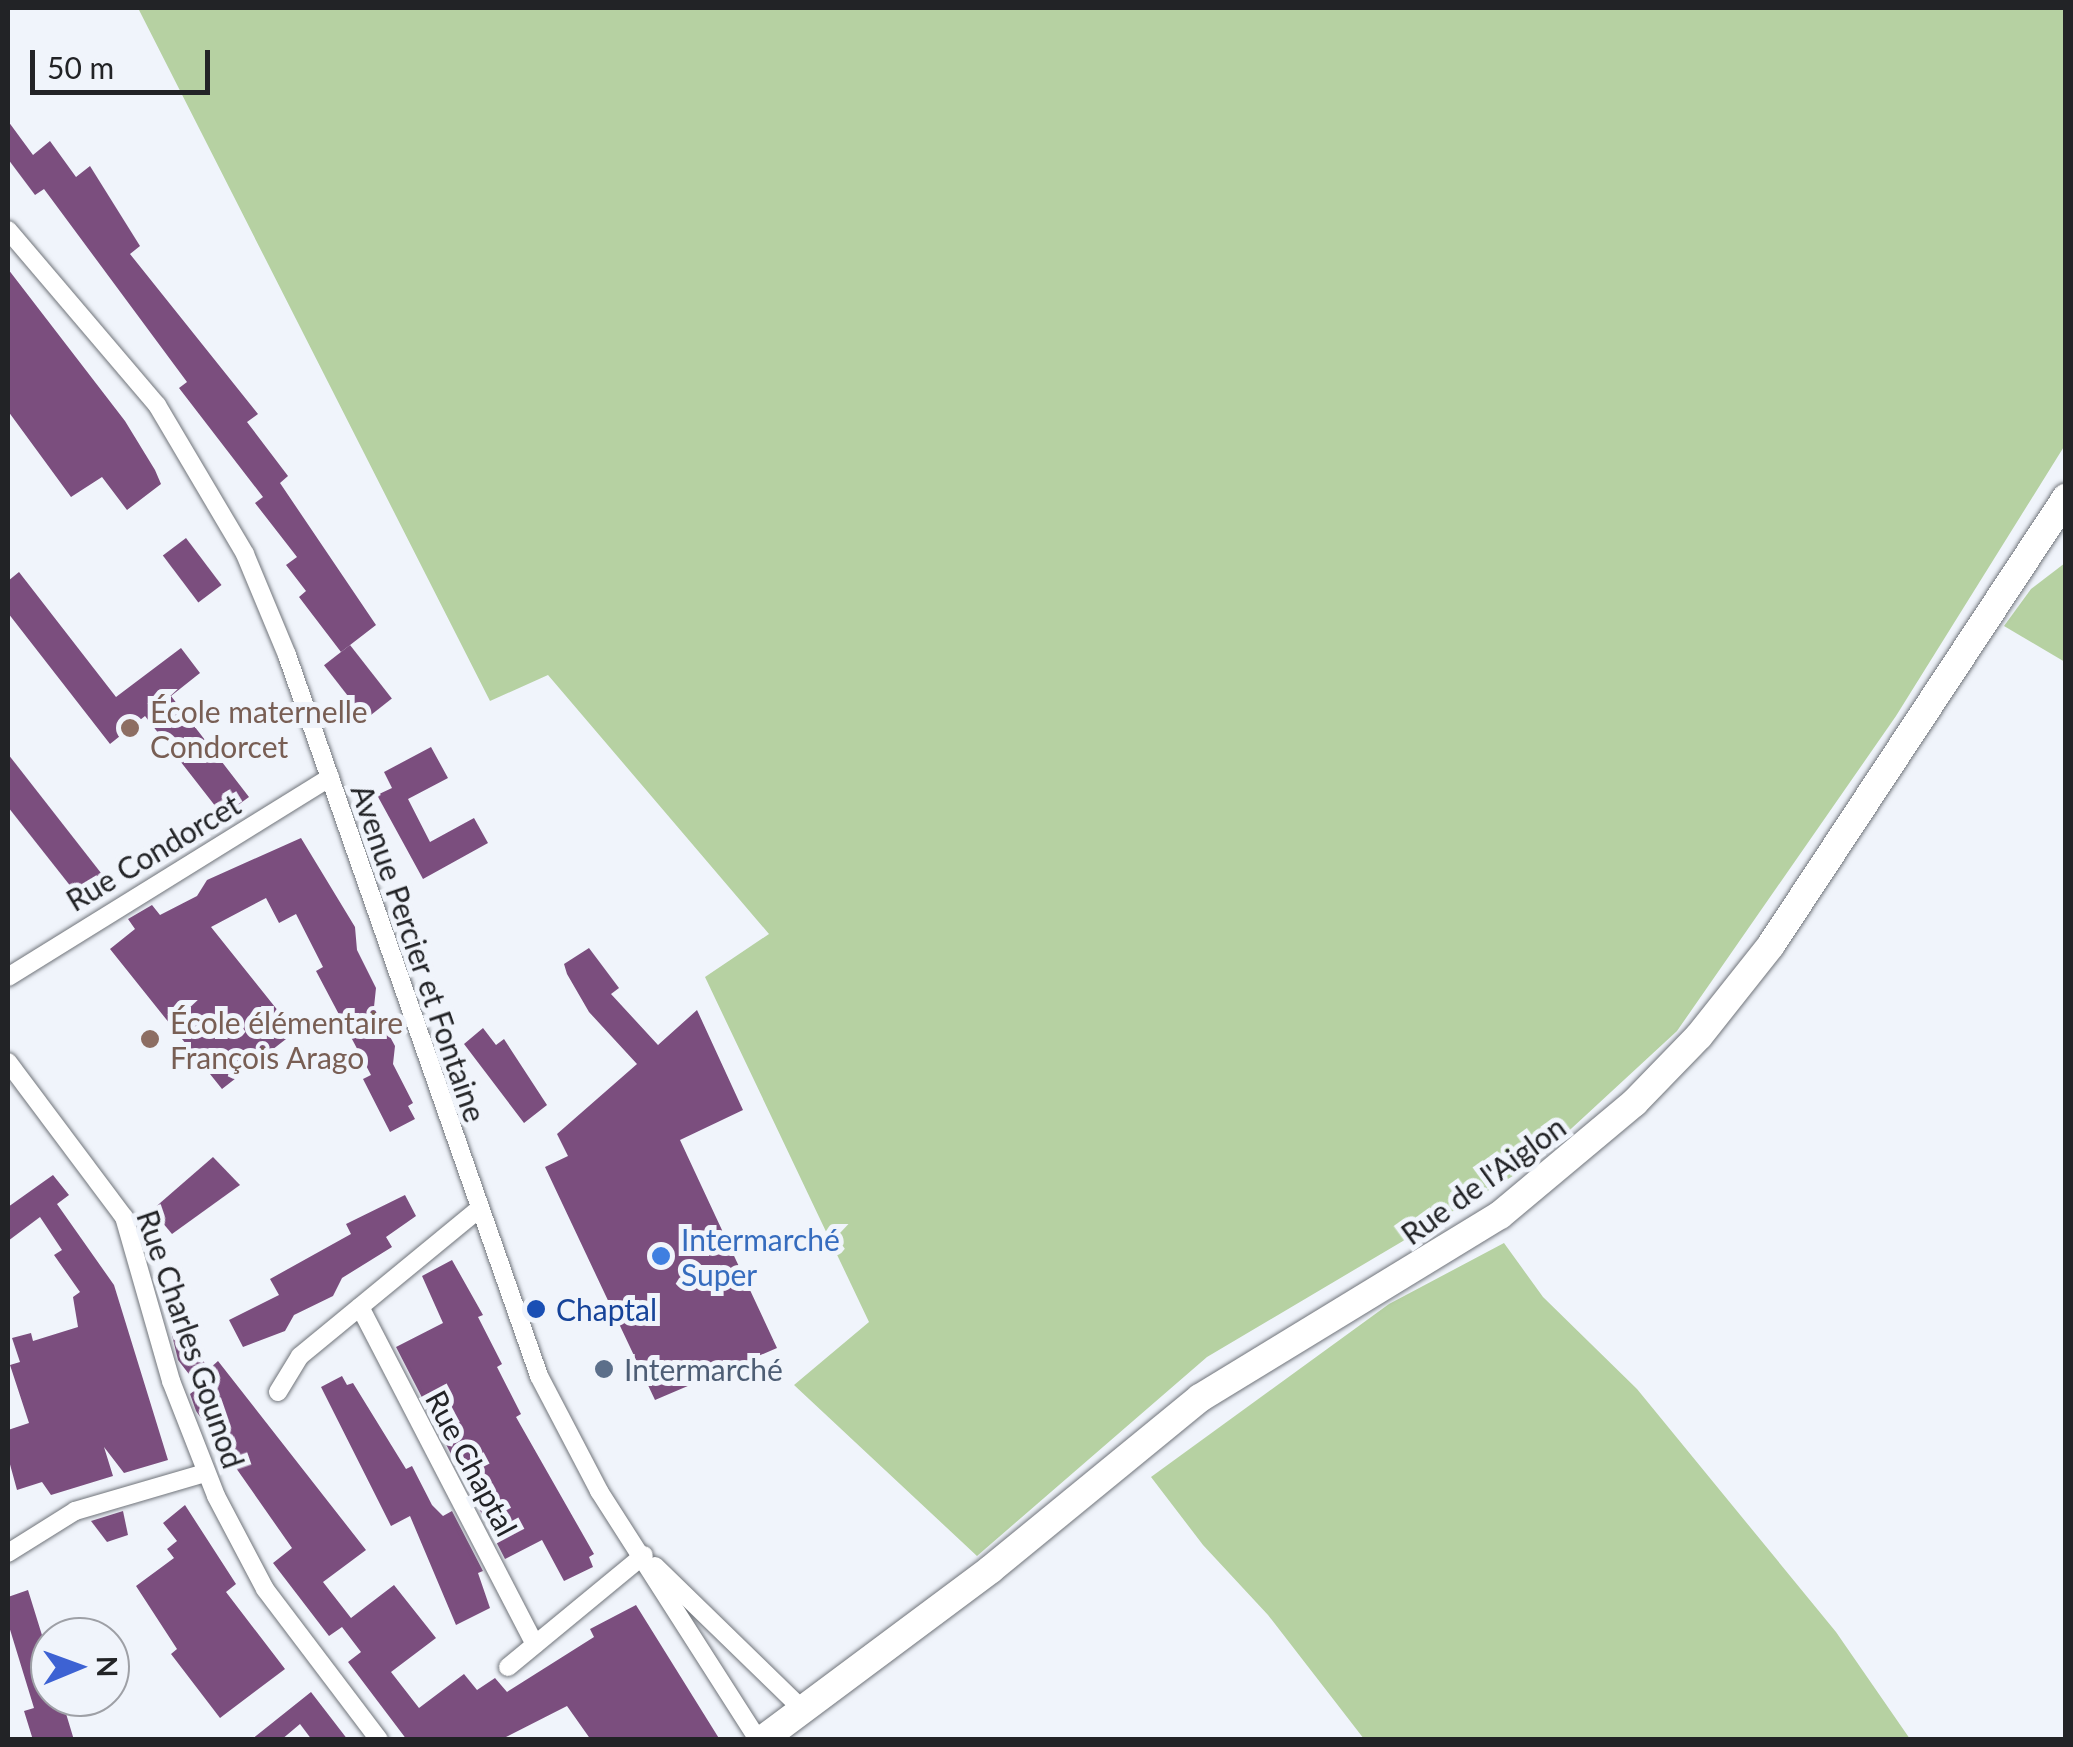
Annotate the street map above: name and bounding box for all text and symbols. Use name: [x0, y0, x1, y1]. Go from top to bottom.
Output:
scale bar: [35, 30, 215, 92]
text: 50 m: [47, 49, 114, 85]
place label: École maternelle Condorcet: [150, 693, 368, 764]
marker: École maternelle Condorcet: [119, 717, 141, 739]
street label: Avenue Percier et Fontaine: [344, 779, 494, 1127]
street label: Rue Condorcet: [59, 786, 247, 918]
place label: École élémentaire François Arago: [170, 1004, 403, 1074]
marker: École élémentaire François Arago: [139, 1028, 161, 1050]
street label: Rue de l'Aiglon: [1394, 1108, 1572, 1252]
street label: Rue Charles Gounod: [130, 1205, 252, 1473]
place label: Intermarché Super: [681, 1221, 840, 1292]
marker: Intermarché Super: [650, 1245, 672, 1267]
place label: Chaptal: [556, 1291, 657, 1327]
marker: Chaptal: [525, 1298, 547, 1320]
place label: Intermarché: [624, 1351, 783, 1387]
marker: Intermarché: [593, 1358, 615, 1380]
street label: Rue Chaptal: [419, 1384, 525, 1542]
north arrow: [30, 1617, 130, 1717]
text: N: [91, 1655, 125, 1678]

